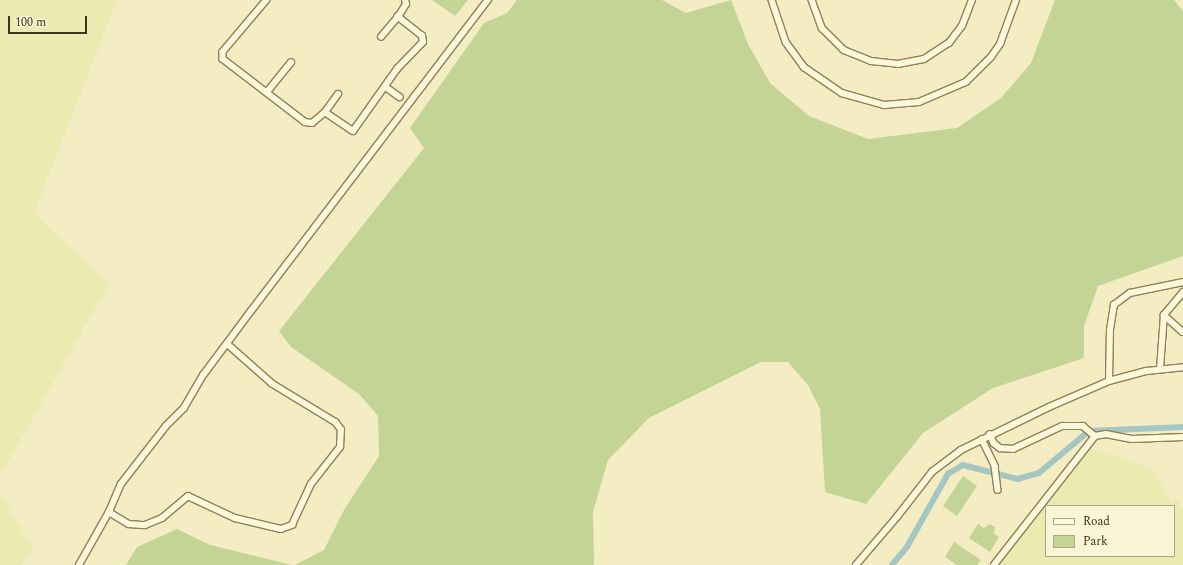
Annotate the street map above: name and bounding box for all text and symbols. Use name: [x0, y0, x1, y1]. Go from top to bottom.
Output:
scale bar: [10, 8, 89, 34]
text: 100 m: [15, 13, 46, 32]
legend: [1045, 505, 1175, 557]
text: Road: [1083, 512, 1110, 531]
text: Park: [1083, 532, 1108, 551]

